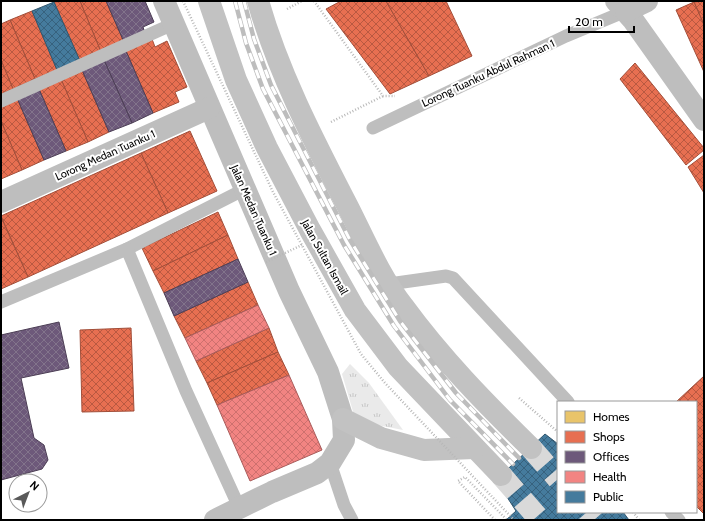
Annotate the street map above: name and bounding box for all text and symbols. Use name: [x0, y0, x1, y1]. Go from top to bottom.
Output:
scale bar: [569, 8, 634, 34]
text: 20 m: [575, 14, 603, 29]
street label: Lorong Tuanku Abdul Rahman 1: [419, 36, 557, 110]
street label: Lorong Medan Tuanku 1: [53, 127, 157, 183]
street label: Jalan Medan Tuanku 1: [227, 162, 280, 258]
street label: Jalan Sultan Ismail: [298, 216, 352, 297]
legend: [557, 401, 697, 513]
text: Homes: [593, 409, 630, 424]
text: Shops: [593, 429, 625, 444]
text: Offices: [593, 449, 629, 464]
text: Health: [593, 469, 627, 484]
north arrow: [8, 473, 48, 513]
text: N: [27, 478, 42, 493]
text: Public: [593, 489, 624, 504]

